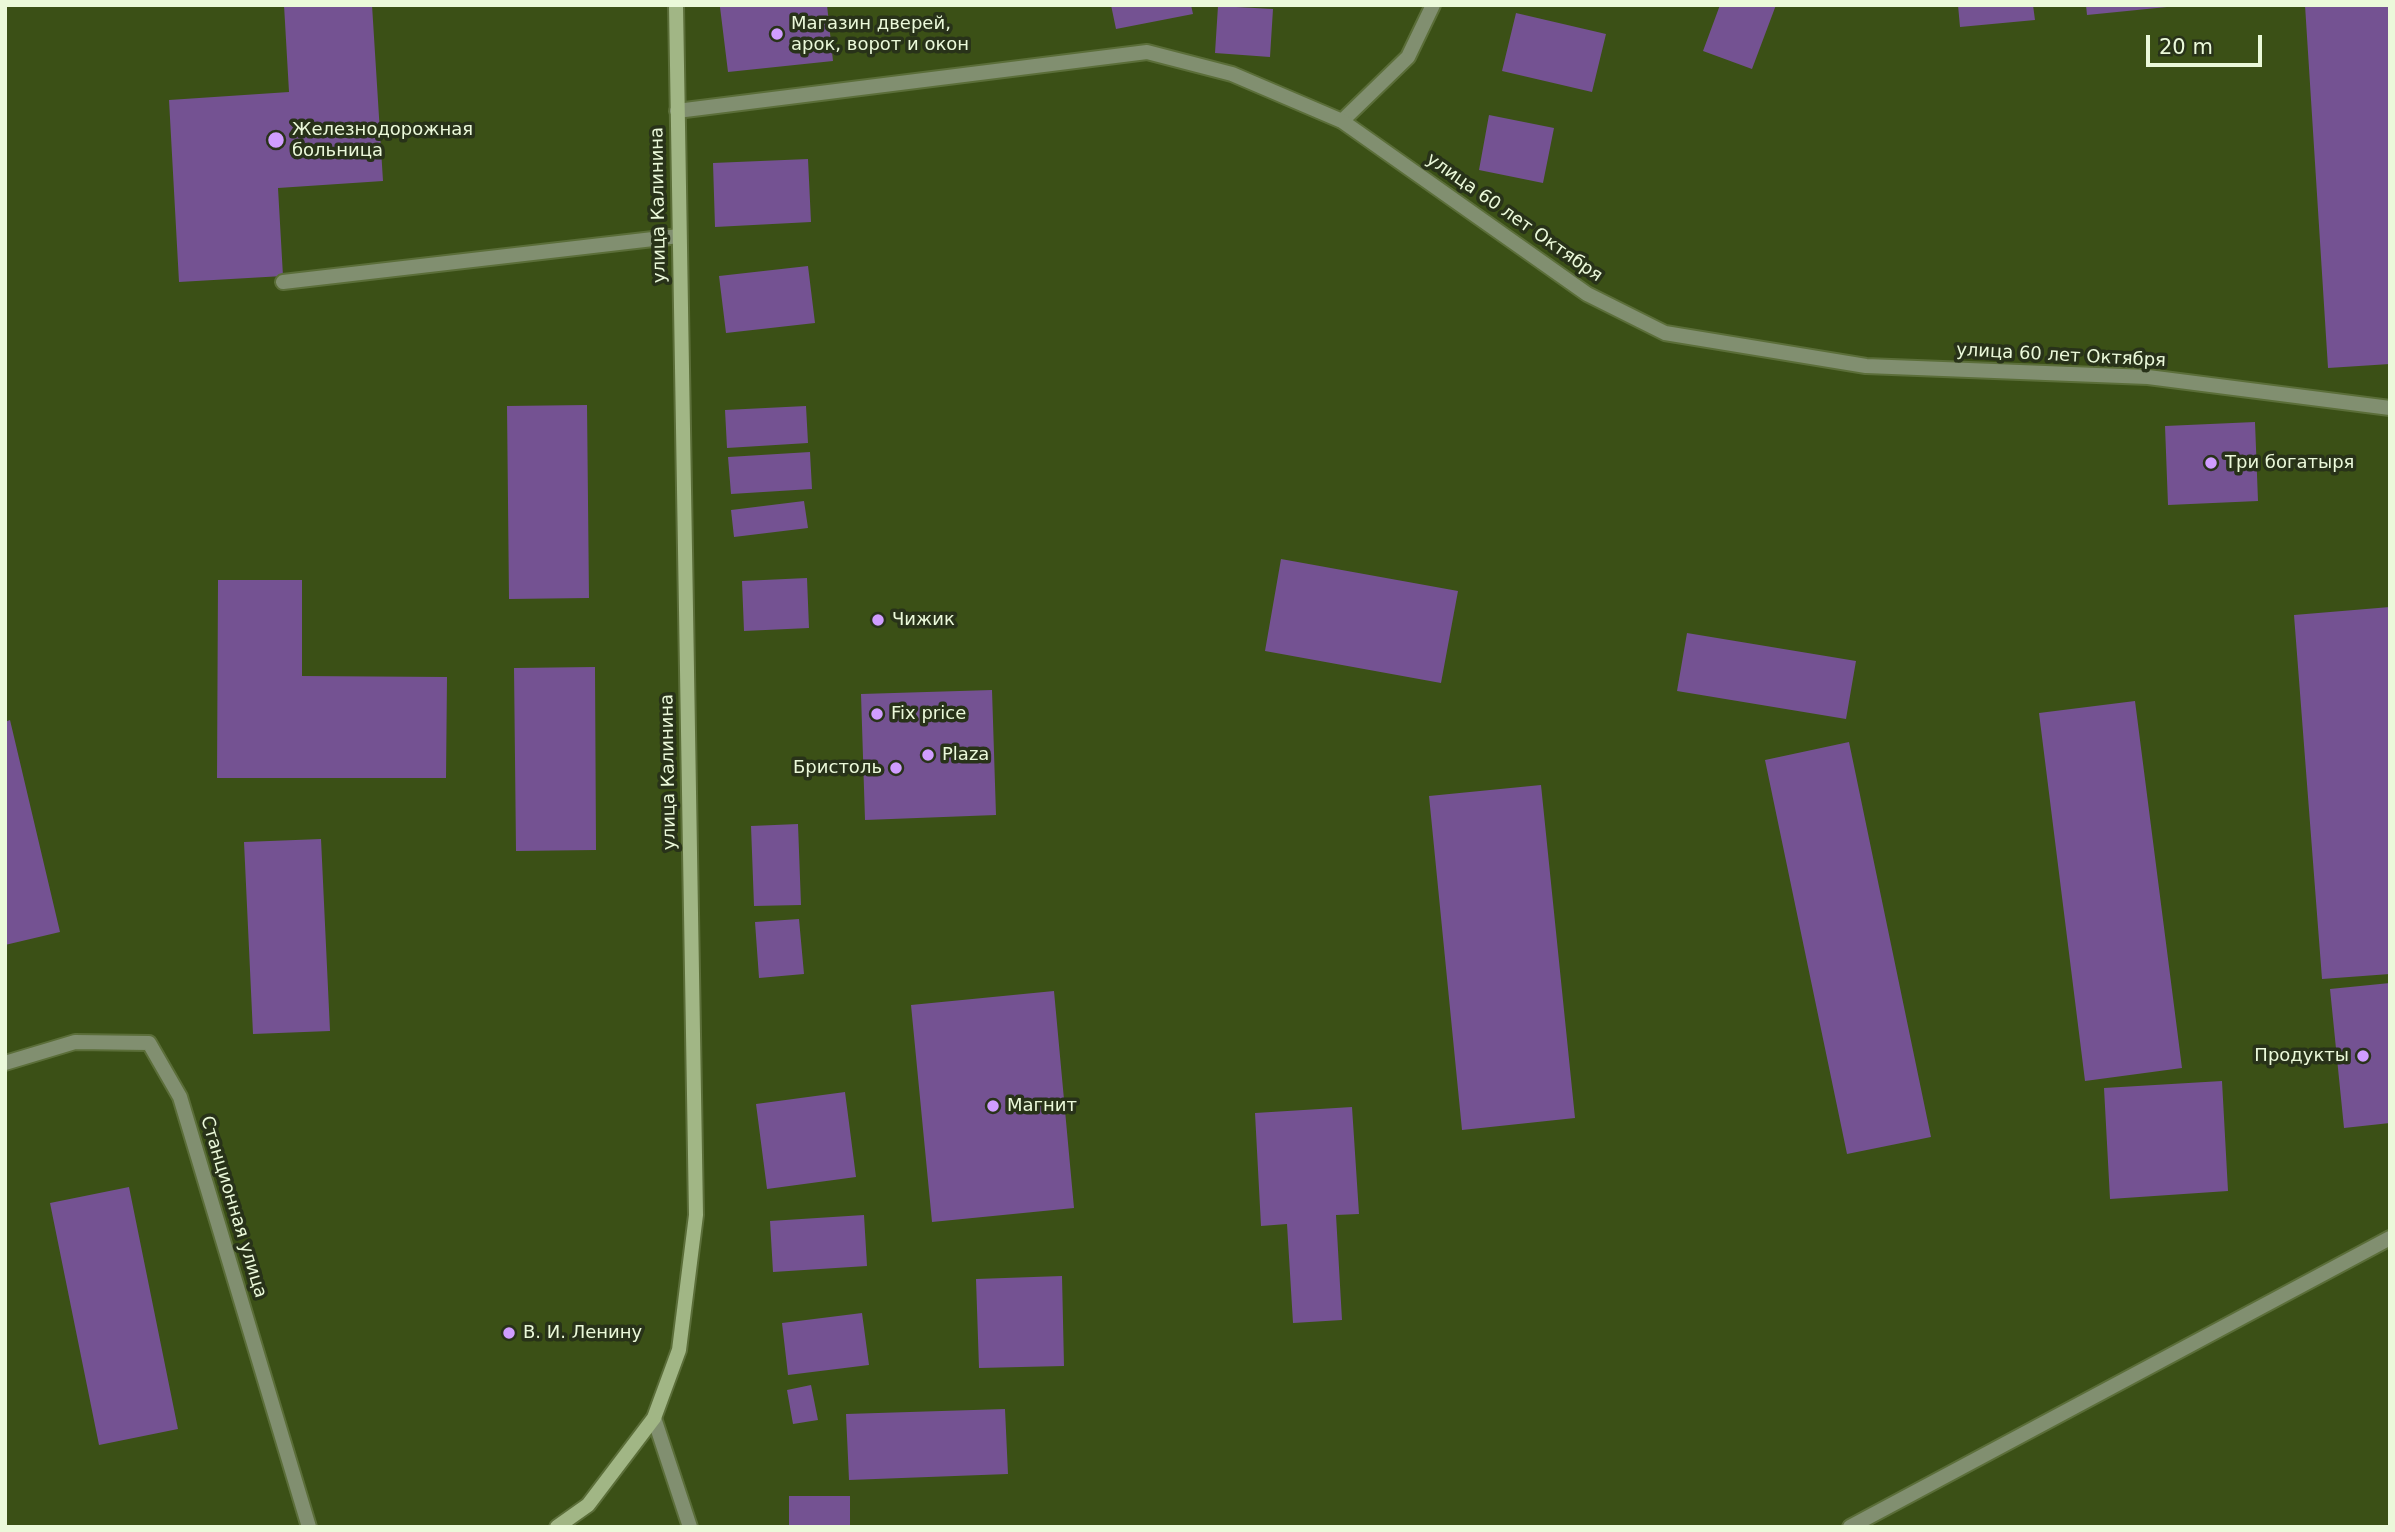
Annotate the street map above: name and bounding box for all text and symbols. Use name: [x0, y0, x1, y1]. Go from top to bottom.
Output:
place label: Магазин дверей, арок, ворот и окон: [791, 13, 969, 56]
scale bar: [2150, 21, 2266, 65]
marker: Магазин дверей, арок, ворот и окон: [769, 26, 785, 42]
text: 20 m: [2159, 35, 2213, 59]
place label: Железнодорожная больница: [292, 119, 473, 162]
street label: улица Калинина: [647, 127, 671, 283]
marker: Железнодорожная больница: [266, 130, 286, 150]
street label: улица 60 лет Октября: [1422, 149, 1606, 287]
street label: улица 60 лет Октября: [1956, 340, 2166, 372]
place label: Три богатыря: [2225, 452, 2354, 474]
marker: Три богатыря: [2203, 455, 2219, 471]
place label: Чижик: [892, 609, 955, 631]
marker: Чижик: [870, 612, 886, 628]
street label: улица Калинина: [657, 694, 681, 850]
place label: Fix price: [891, 703, 966, 725]
marker: Fix price: [869, 706, 885, 722]
place label: Plaza: [942, 744, 989, 766]
marker: Plaza: [920, 747, 936, 763]
place label: Бристоль: [793, 757, 882, 779]
marker: Бристоль: [888, 760, 904, 776]
place label: Продукты: [2254, 1045, 2349, 1067]
marker: Продукты: [2355, 1048, 2371, 1064]
place label: Магнит: [1007, 1095, 1077, 1117]
marker: Магнит: [985, 1098, 1001, 1114]
street label: Станционная улица: [195, 1113, 271, 1301]
place label: В. И. Ленину: [523, 1322, 642, 1344]
marker: В. И. Ленину: [501, 1325, 517, 1341]

